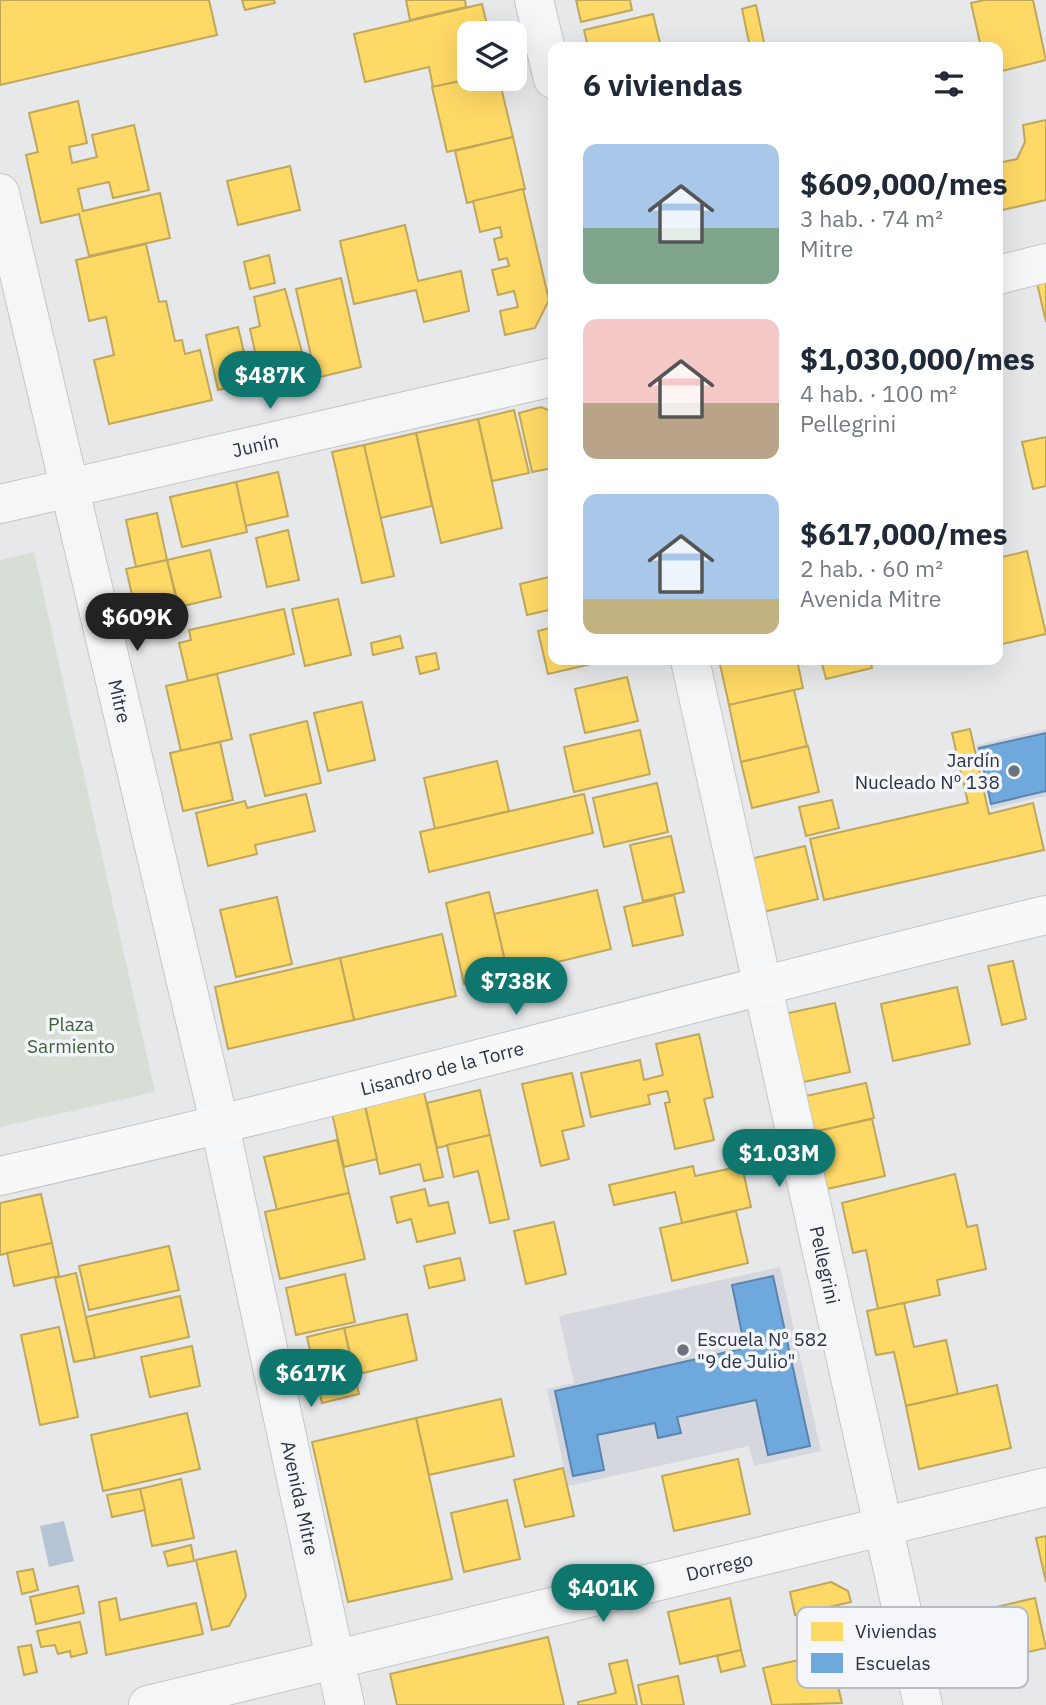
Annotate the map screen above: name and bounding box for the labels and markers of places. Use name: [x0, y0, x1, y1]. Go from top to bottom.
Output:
pin: $487K: [221, 352, 319, 411]
pin: $609K: [88, 594, 186, 653]
place label: Jardín Nucleado Nº 138: [855, 748, 1000, 794]
marker: Jardín Nucleado Nº 138: [1006, 763, 1022, 779]
pin: $738K: [467, 958, 565, 1017]
pin: $1.03M: [722, 1130, 836, 1189]
place label: Escuela Nº 582 "9 de Julio": [697, 1327, 828, 1373]
marker: Escuela Nº 582 "9 de Julio": [675, 1342, 691, 1358]
pin: $617K: [262, 1350, 360, 1409]
pin: $401K: [554, 1564, 652, 1624]

